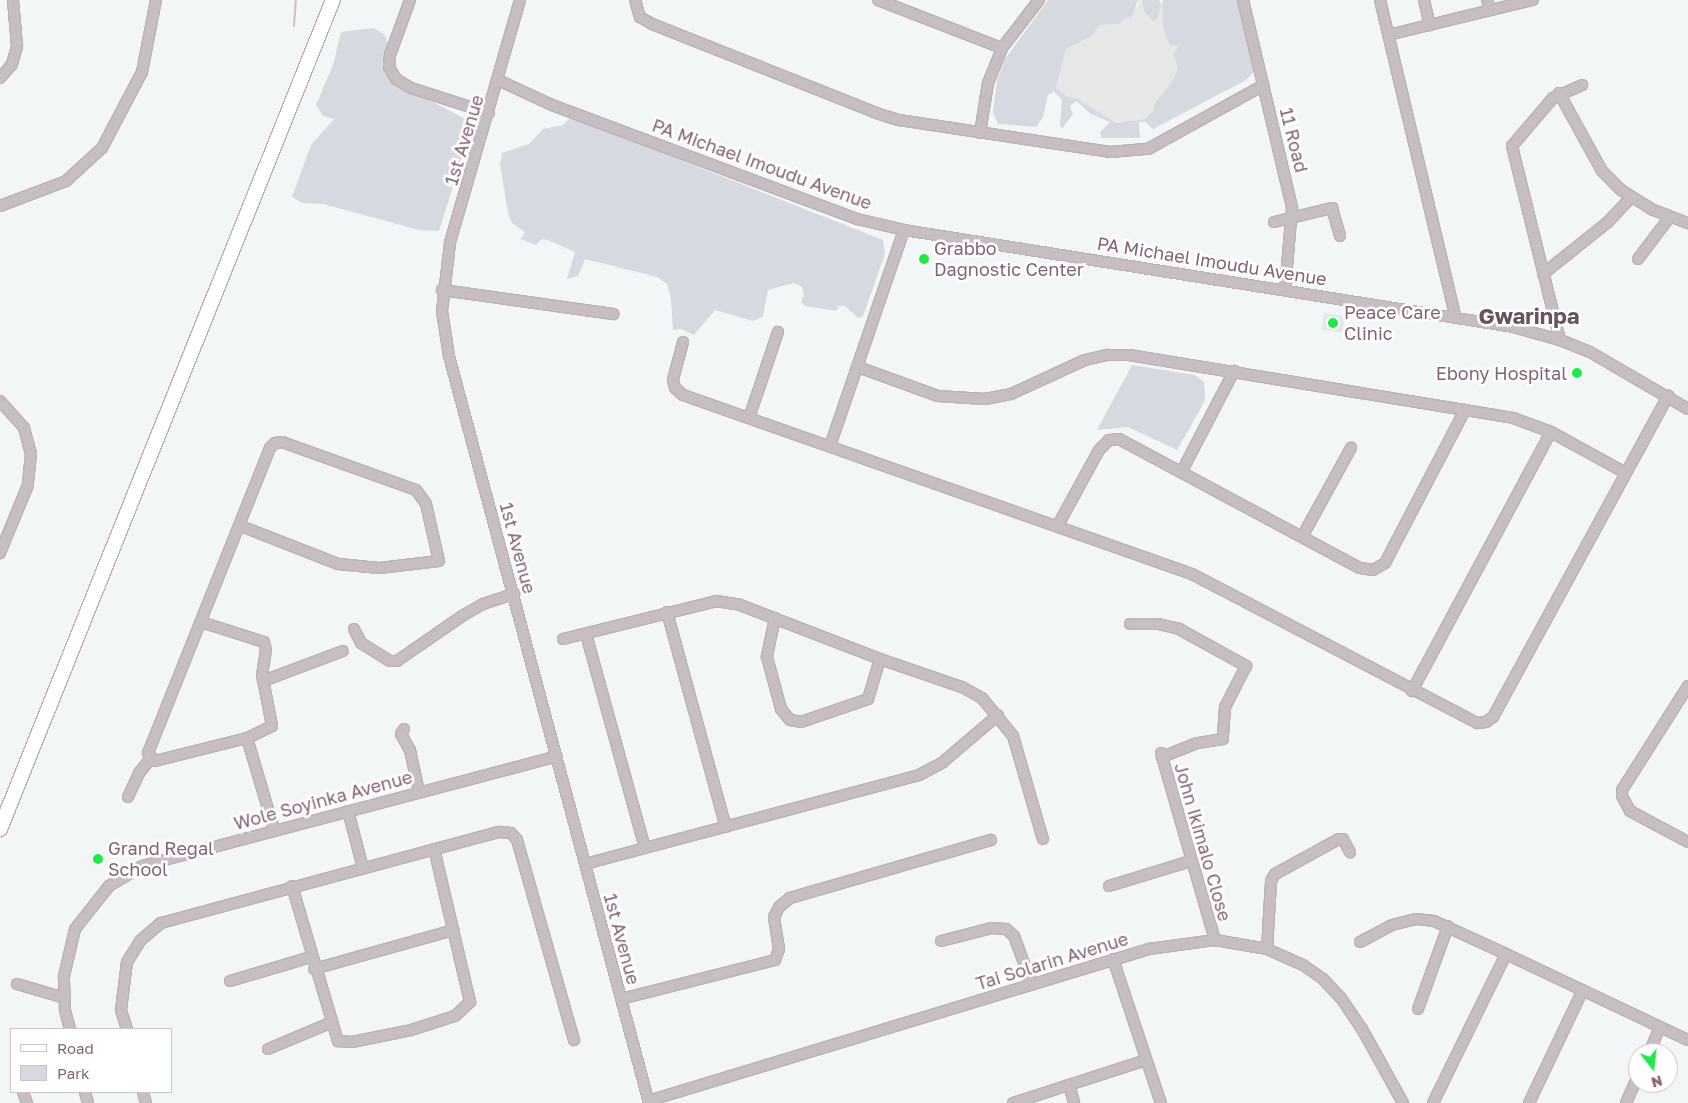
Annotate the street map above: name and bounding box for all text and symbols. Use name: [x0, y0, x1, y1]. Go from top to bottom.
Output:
street label: 1st Avenue: [440, 92, 488, 188]
street label: 11 Road: [1276, 105, 1312, 175]
street label: PA Michael Imoudu Avenue: [649, 114, 875, 214]
street label: PA Michael Imoudu Avenue: [1096, 232, 1328, 290]
place label: Grabbo Dagnostic Center: [934, 238, 1084, 280]
marker: Grabbo Dagnostic Center: [918, 253, 930, 265]
place label: Peace Care Clinic: [1344, 302, 1441, 344]
district label: Gwarinpa: [1479, 303, 1579, 329]
marker: Peace Care Clinic: [1326, 316, 1340, 330]
place label: Ebony Hospital: [1436, 362, 1567, 384]
marker: Ebony Hospital: [1571, 367, 1583, 379]
street label: 1st Avenue: [495, 500, 541, 596]
street label: John Ikimalo Close: [1170, 760, 1236, 924]
street label: Wole Soyinka Avenue: [231, 766, 415, 834]
place label: Grand Regal School: [108, 838, 214, 881]
marker: Grand Regal School: [92, 853, 104, 865]
street label: 1st Avenue: [599, 891, 645, 987]
street label: Tai Solarin Avenue: [973, 928, 1131, 994]
legend: [10, 1028, 172, 1093]
text: Road: [57, 1039, 94, 1057]
north arrow: [1628, 1043, 1678, 1093]
text: Park: [57, 1064, 89, 1082]
text: N: [1650, 1072, 1664, 1092]

